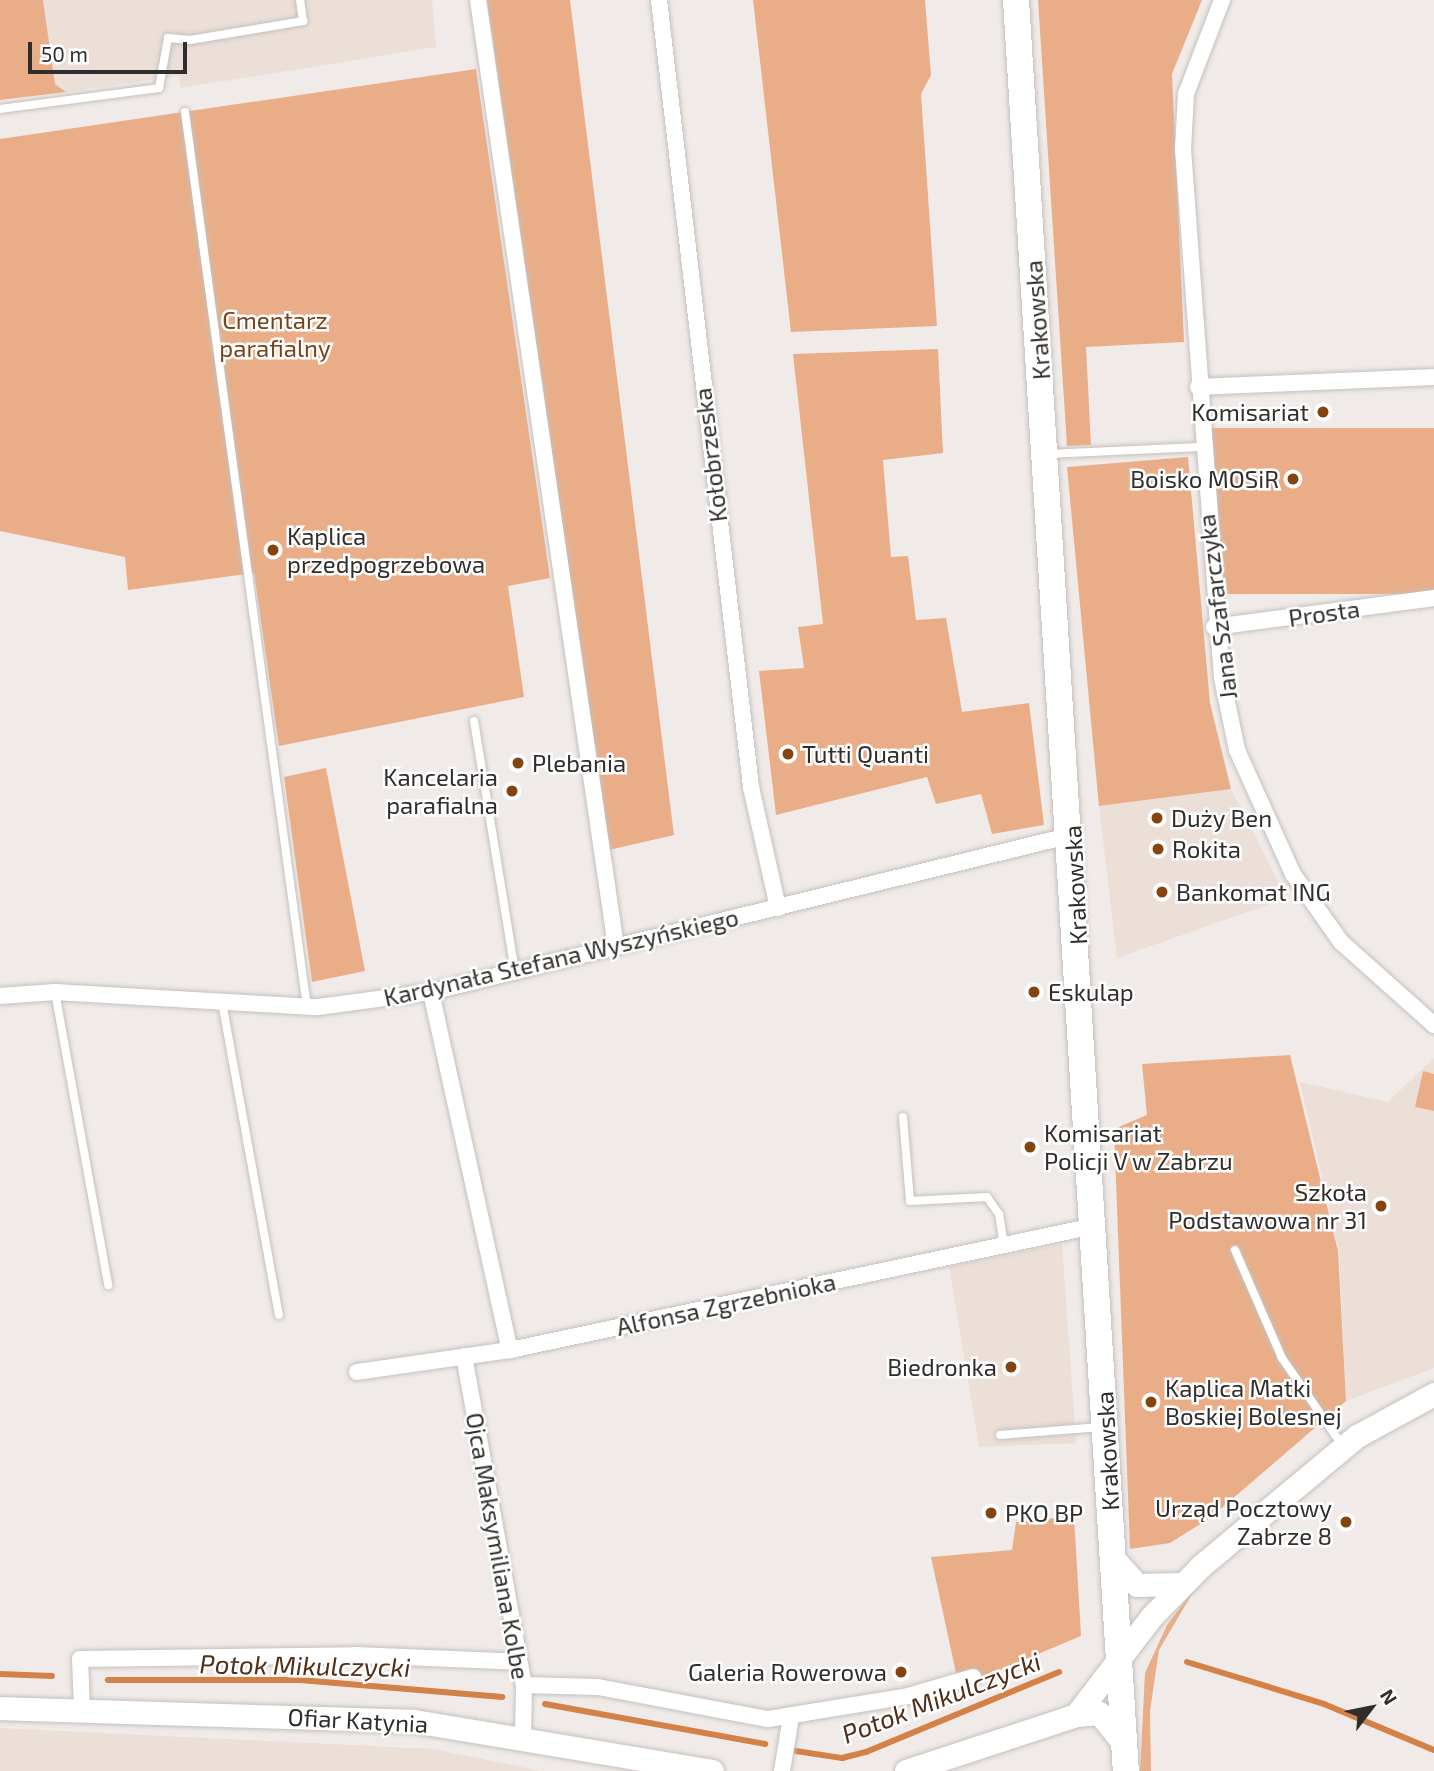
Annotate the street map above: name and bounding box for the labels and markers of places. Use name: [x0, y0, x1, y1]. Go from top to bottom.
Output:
place label: Komisariat: [1191, 398, 1309, 426]
marker: Komisariat: [1315, 404, 1331, 420]
place label: Boisko MOSiR: [1130, 465, 1279, 493]
marker: Boisko MOSiR: [1285, 471, 1301, 487]
place label: Kaplica przedpogrzebowa: [287, 522, 485, 578]
marker: Kaplica przedpogrzebowa: [265, 542, 281, 558]
place label: Tutti Quanti: [802, 740, 929, 768]
marker: Tutti Quanti: [780, 746, 796, 762]
place label: Plebania: [532, 749, 626, 777]
marker: Plebania: [510, 755, 526, 771]
place label: Kancelaria parafialna: [383, 763, 498, 819]
marker: Kancelaria parafialna: [504, 783, 520, 799]
place label: Duży Ben: [1171, 804, 1273, 832]
marker: Duży Ben: [1149, 810, 1165, 826]
place label: Rokita: [1172, 835, 1241, 863]
marker: Rokita: [1150, 841, 1166, 857]
place label: Bankomat ING: [1176, 878, 1330, 906]
marker: Bankomat ING: [1154, 884, 1170, 900]
place label: Eskulap: [1048, 978, 1134, 1006]
marker: Eskulap: [1026, 984, 1042, 1000]
place label: Komisariat Policji V w Zabrzu: [1044, 1119, 1235, 1175]
marker: Komisariat Policji V w Zabrzu: [1022, 1139, 1038, 1155]
place label: Szkoła Podstawowa nr 31: [1168, 1178, 1367, 1234]
marker: Szkoła Podstawowa nr 31: [1373, 1198, 1389, 1214]
place label: Biedronka: [887, 1353, 997, 1381]
marker: Biedronka: [1003, 1359, 1019, 1375]
place label: Kaplica Matki Boskiej Bolesnej: [1165, 1374, 1342, 1430]
marker: Kaplica Matki Boskiej Bolesnej: [1143, 1394, 1159, 1410]
place label: Urząd Pocztowy Zabrze 8: [1155, 1494, 1332, 1550]
place label: PKO BP: [1005, 1499, 1083, 1527]
marker: PKO BP: [983, 1505, 999, 1521]
marker: Urząd Pocztowy Zabrze 8: [1338, 1514, 1354, 1530]
place label: Galeria Rowerowa: [688, 1658, 887, 1686]
marker: Galeria Rowerowa: [893, 1664, 909, 1680]

